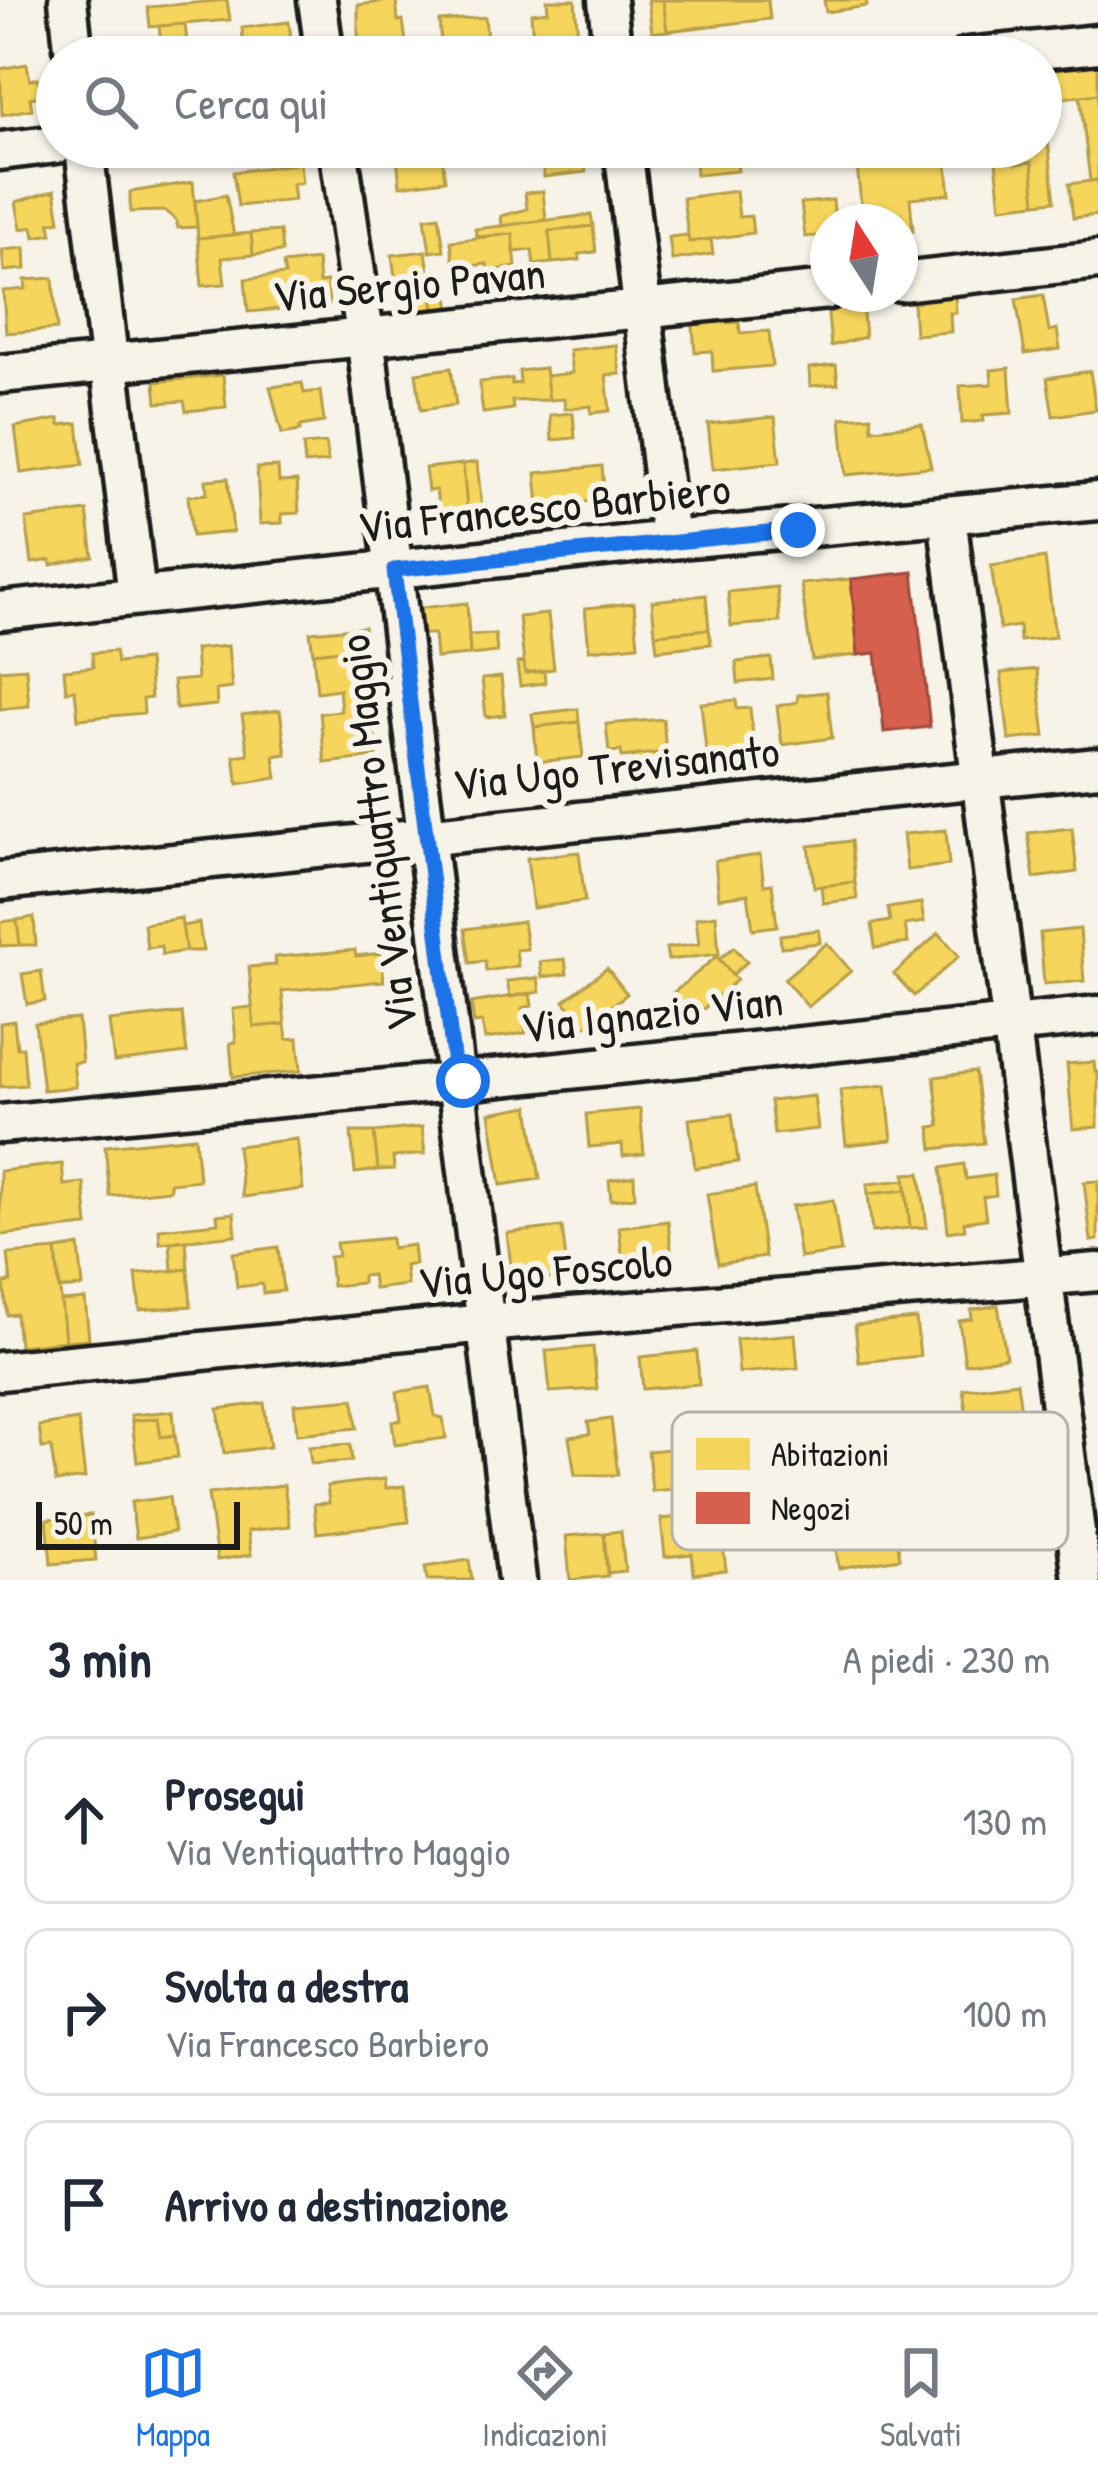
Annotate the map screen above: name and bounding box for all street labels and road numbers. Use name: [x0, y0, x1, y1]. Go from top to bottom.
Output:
street label: Via Sergio Pavan: [270, 241, 548, 326]
street label: Via Francesco Barbiero: [355, 457, 733, 556]
street label: Via Ventiquattro Maggio: [322, 632, 431, 1034]
street label: Via Ugo Trevisanato: [450, 719, 782, 814]
street label: Via Ignazio Vian: [518, 968, 786, 1057]
street label: Via Ugo Foscolo: [415, 1229, 674, 1312]

